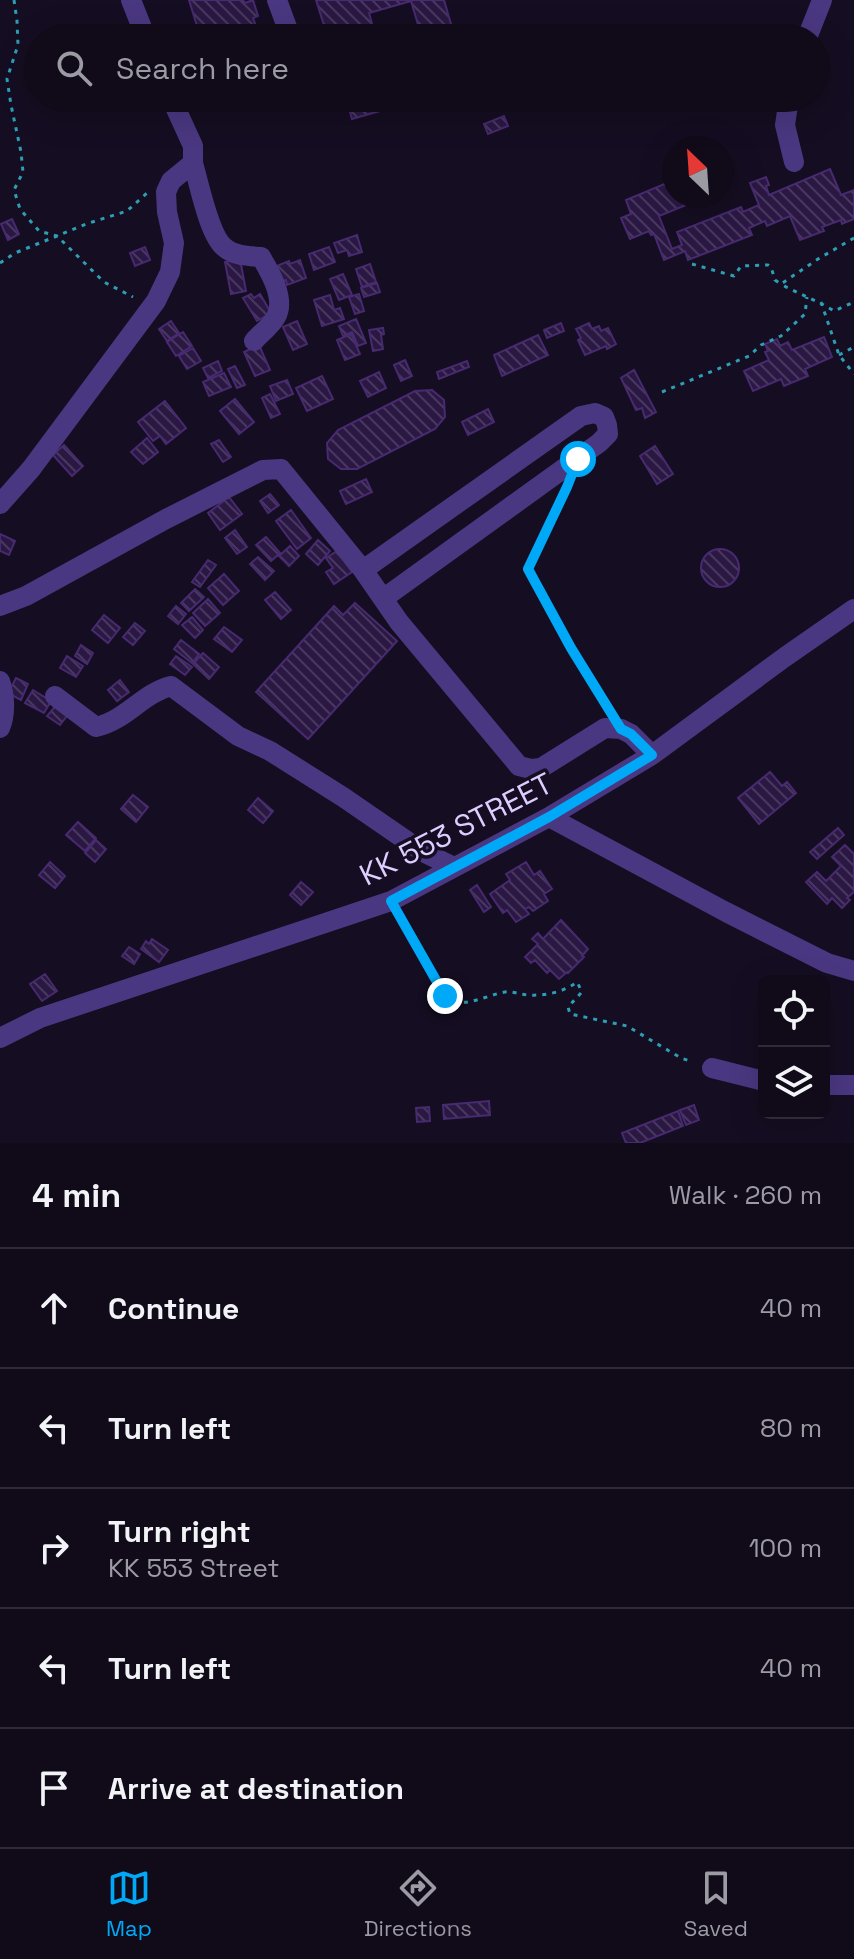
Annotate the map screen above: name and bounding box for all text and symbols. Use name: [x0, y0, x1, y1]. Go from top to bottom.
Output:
search box: [24, 24, 830, 112]
icon: search: [52, 46, 96, 90]
text: Search here: [116, 49, 289, 88]
north arrow: [662, 136, 734, 208]
route start: [560, 441, 596, 477]
street label: KK 553 STREET: [353, 764, 559, 894]
map controls: [758, 975, 830, 1119]
button: locate: [758, 975, 830, 1047]
route end: [427, 978, 463, 1014]
button: layers: [758, 1047, 830, 1119]
text: 4 min: [32, 1174, 121, 1217]
text: Walk · 260 m: [669, 1178, 822, 1212]
icon: ahead: [32, 1286, 76, 1330]
text: Continue: [108, 1289, 239, 1328]
text: 40 m: [760, 1291, 822, 1325]
icon: left: [32, 1406, 76, 1450]
text: Turn left: [108, 1409, 231, 1448]
text: 80 m: [760, 1411, 822, 1445]
text: Turn right: [108, 1512, 251, 1551]
icon: right: [32, 1526, 76, 1570]
text: 100 m: [749, 1531, 822, 1565]
text: KK 553 Street: [108, 1551, 279, 1585]
icon: left: [32, 1646, 76, 1690]
text: Turn left: [108, 1649, 231, 1688]
text: 40 m: [760, 1651, 822, 1685]
icon: arrive: [32, 1766, 76, 1810]
text: Arrive at destination: [108, 1769, 404, 1808]
tab: Map: [106, 1866, 152, 1942]
tab: Directions: [364, 1866, 472, 1942]
tab: Saved: [684, 1866, 748, 1942]

